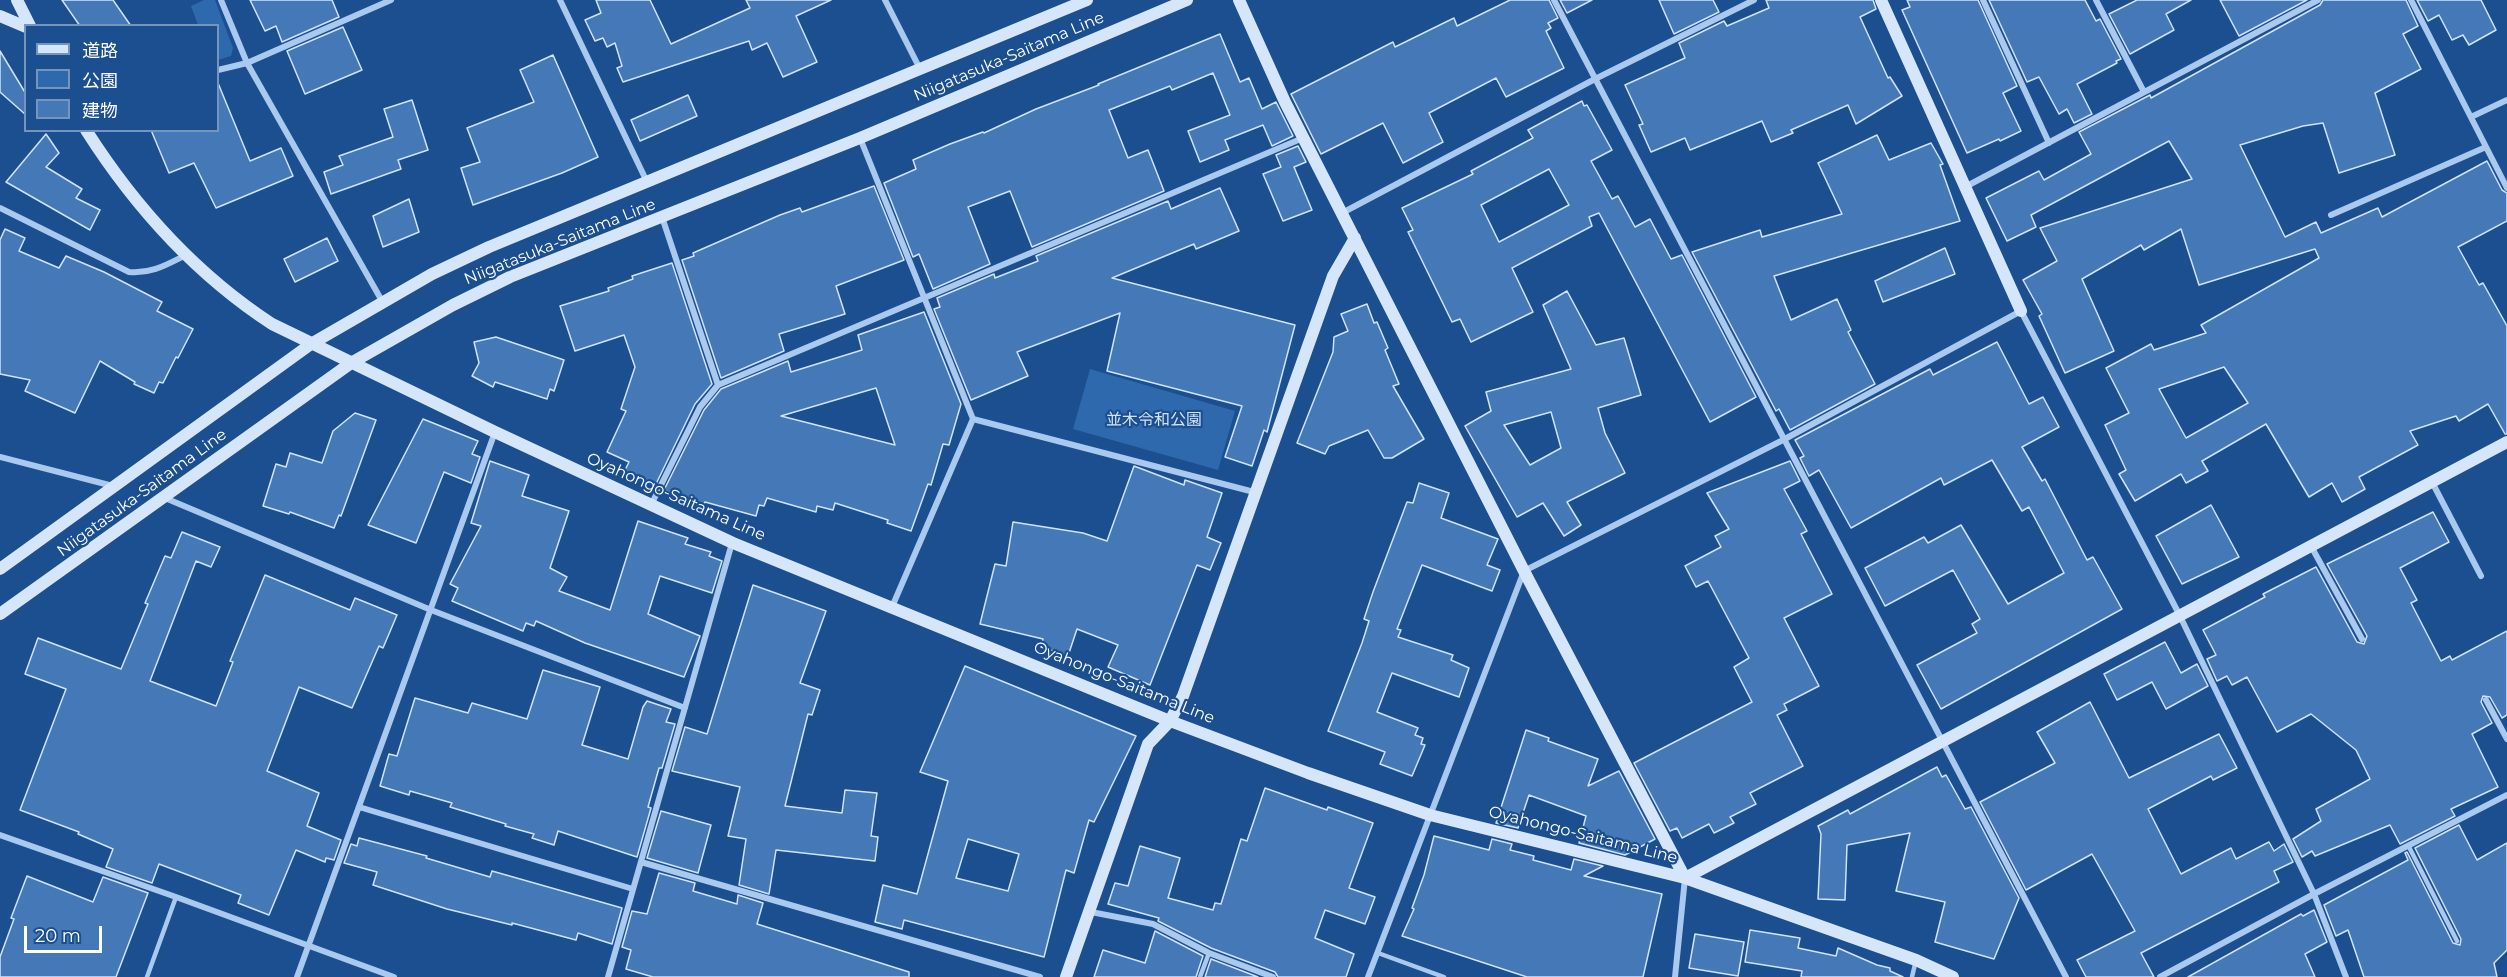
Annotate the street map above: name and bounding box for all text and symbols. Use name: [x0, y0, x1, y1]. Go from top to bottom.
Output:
street label: Niigatasuka-Saitama Line: [911, 8, 1107, 106]
legend: [24, 24, 219, 132]
text: 道路: [82, 40, 118, 62]
text: 公園: [82, 70, 118, 92]
text: 建物: [82, 100, 118, 122]
street label: Niigatasuka-Saitama Line: [461, 195, 659, 289]
park label: 並木令和公園: [1106, 410, 1202, 430]
street label: Niigatasuka-Saitama Line: [54, 425, 230, 561]
street label: Oyahongo-Saitama Line: [584, 449, 768, 545]
street label: Oyahongo-Saitama Line: [1031, 638, 1217, 728]
street label: Oyahongo-Saitama Line: [1487, 802, 1679, 868]
scale bar: [27, 914, 105, 952]
text: 20 m: [35, 925, 81, 947]

